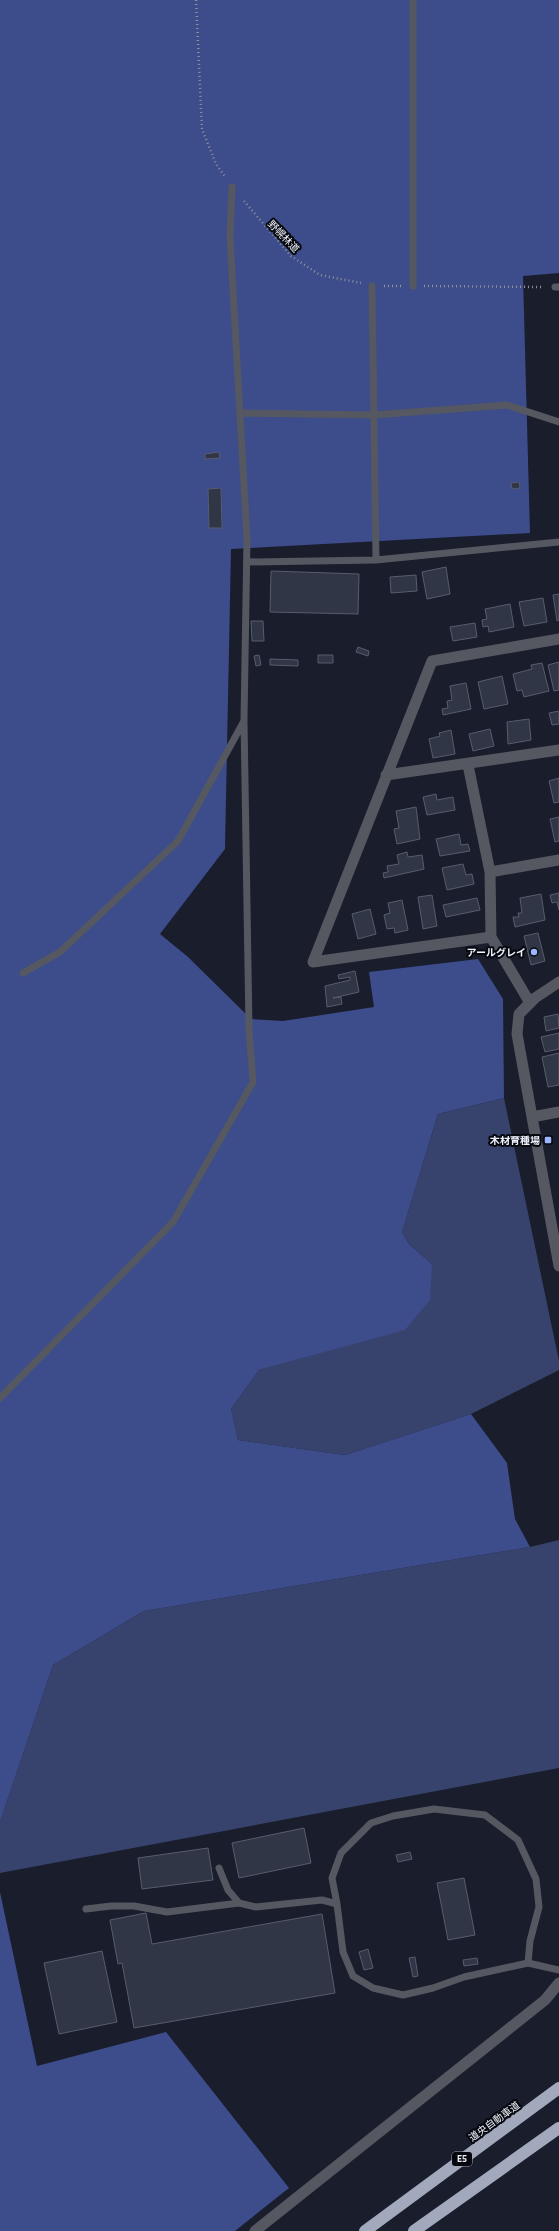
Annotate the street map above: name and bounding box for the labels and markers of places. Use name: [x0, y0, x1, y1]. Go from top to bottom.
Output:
place label: アールグレイ: [467, 945, 526, 960]
marker: アールグレイ: [529, 947, 539, 957]
place label: 木材育種場: [489, 1133, 540, 1148]
marker: 木材育種場: [543, 1135, 553, 1145]

